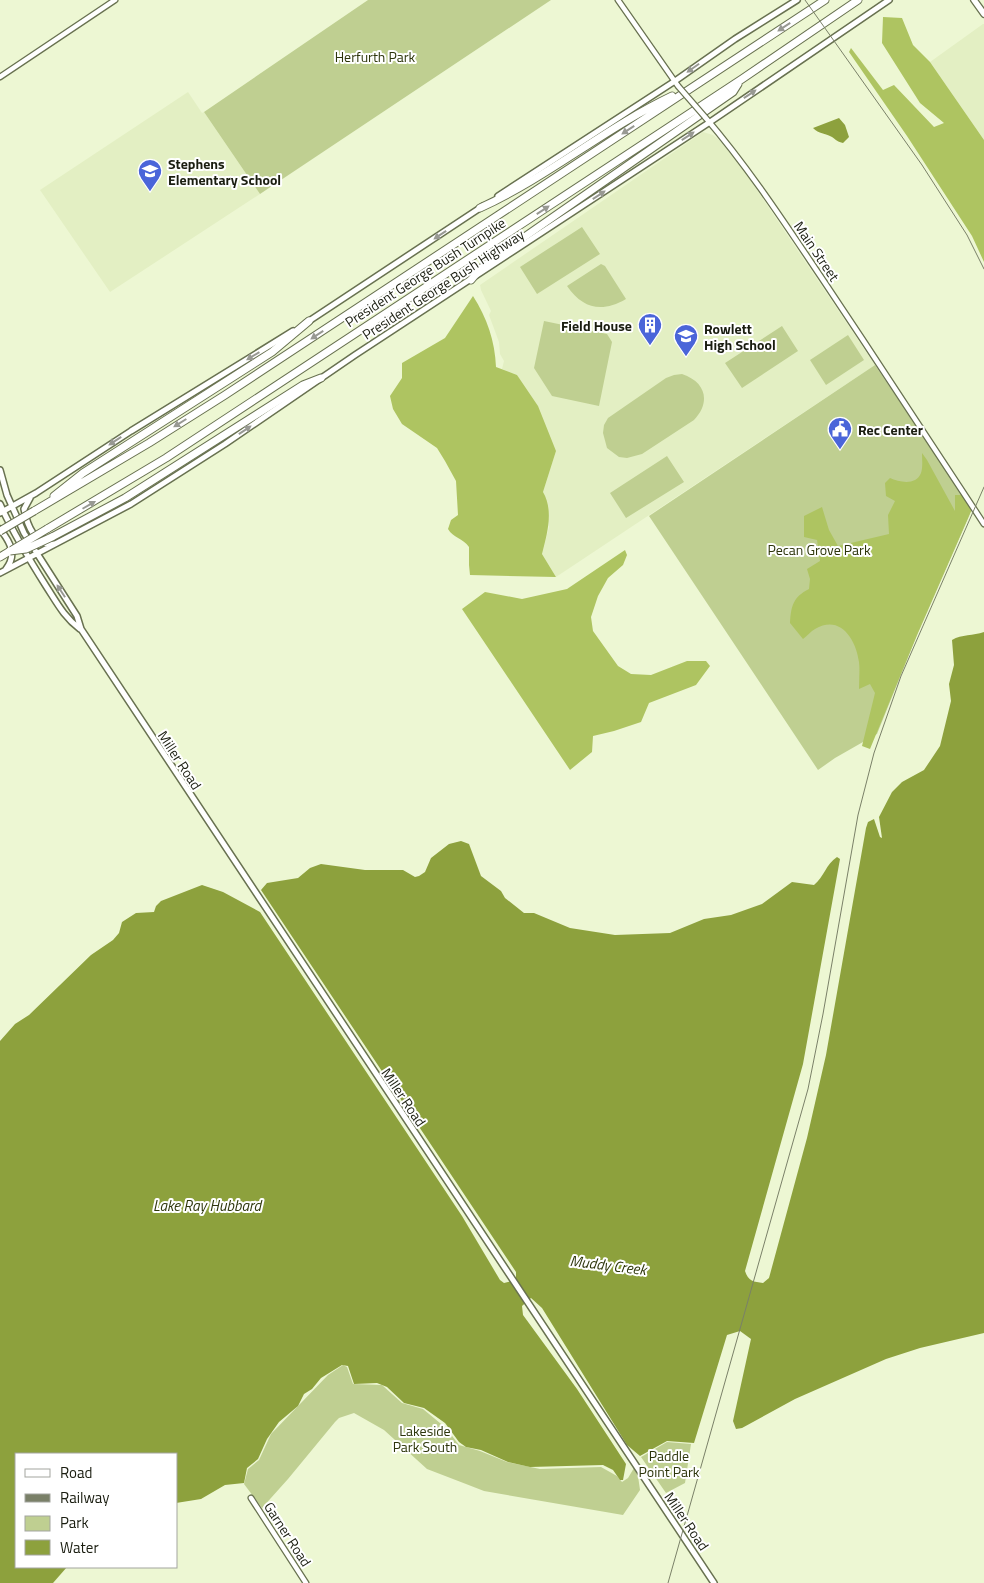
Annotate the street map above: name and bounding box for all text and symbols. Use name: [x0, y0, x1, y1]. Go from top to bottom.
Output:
one-way arrow: [777, 22, 791, 32]
park label: Herfurth Park: [335, 46, 416, 67]
one-way arrow: [687, 63, 700, 73]
one-way arrow: [743, 90, 757, 99]
one-way arrow: [621, 125, 634, 134]
one-way arrow: [682, 131, 695, 141]
place label: Stephens Elementary School: [168, 153, 281, 190]
school or university icon: Stephens Elementary School: [137, 158, 163, 192]
one-way arrow: [592, 190, 606, 199]
one-way arrow: [536, 205, 549, 215]
street label: President George Bush Turnpike: [340, 212, 510, 332]
street label: Main Street: [789, 217, 845, 285]
street label: President George Bush Highway: [358, 223, 528, 344]
one-way arrow: [433, 230, 446, 240]
building icon: Field House: [637, 312, 663, 346]
place label: Field House: [561, 315, 632, 336]
place label: Rowlett High School: [704, 318, 776, 355]
school or university icon: Rowlett High School: [673, 323, 699, 357]
one-way arrow: [310, 330, 323, 339]
one-way arrow: [246, 352, 259, 361]
public building icon: Rec Center: [827, 416, 853, 450]
one-way arrow: [174, 419, 187, 428]
place label: Rec Center: [858, 419, 923, 440]
one-way arrow: [238, 425, 252, 435]
one-way arrow: [108, 437, 121, 446]
one-way arrow: [83, 500, 96, 509]
park label: Pecan Grove Park: [767, 539, 871, 560]
one-way arrow: [56, 584, 65, 597]
street label: Miller Road: [153, 726, 207, 794]
street label: Miller Road: [377, 1064, 431, 1130]
water label: Lake Ray Hubbard: [153, 1194, 262, 1217]
water label: Muddy Creek: [568, 1249, 650, 1281]
park label: Lakeside Park South: [393, 1420, 457, 1457]
park label: Paddle Point Park: [639, 1445, 700, 1482]
legend: [15, 1453, 178, 1568]
text: Road: [60, 1461, 92, 1484]
text: Railway: [60, 1486, 110, 1509]
street label: Miller Road: [660, 1488, 714, 1554]
street label: Garner Road: [259, 1498, 317, 1570]
text: Park: [60, 1511, 89, 1534]
text: Water: [60, 1536, 99, 1559]

